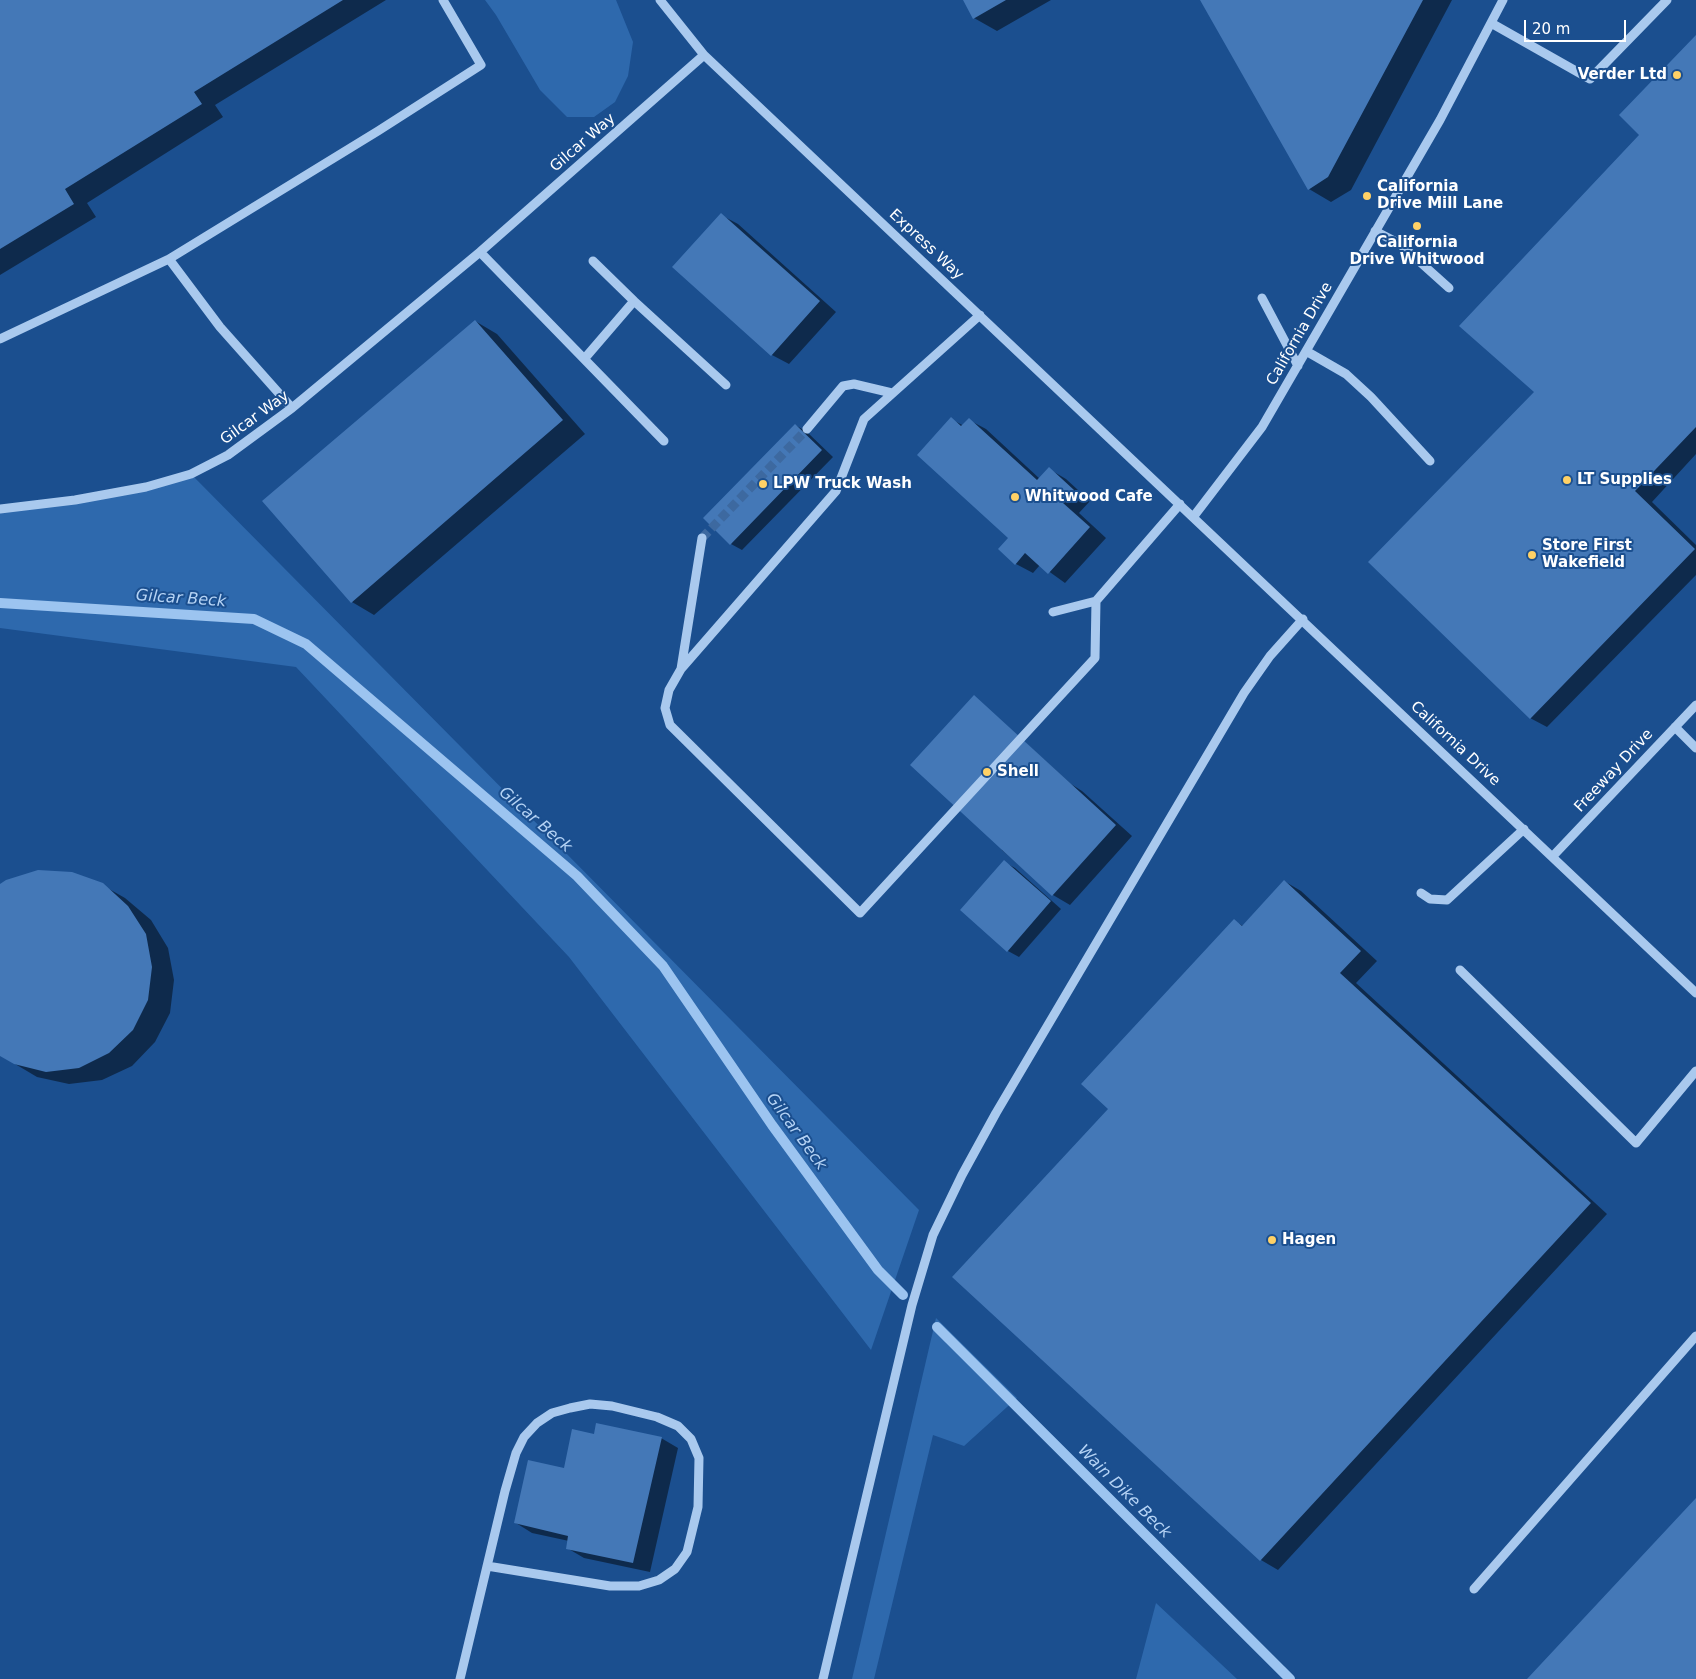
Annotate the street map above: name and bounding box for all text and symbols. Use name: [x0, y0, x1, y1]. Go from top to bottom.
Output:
scale bar: [1526, 10, 1628, 42]
text: 20 m: [1532, 20, 1570, 38]
place label: Verder Ltd: [1578, 66, 1667, 84]
marker: Verder Ltd: [1671, 69, 1683, 81]
street label: Gilcar Way: [547, 110, 619, 176]
place label: California Drive Mill Lane: [1377, 178, 1503, 213]
marker: California Drive Mill Lane: [1361, 190, 1373, 202]
street label: Express Way: [885, 206, 967, 284]
marker: California Drive Whitwood: [1411, 220, 1423, 232]
place label: California Drive Whitwood: [1350, 234, 1484, 269]
street label: California Drive: [1263, 279, 1337, 389]
street label: Gilcar Way: [217, 387, 293, 449]
place label: LT Supplies: [1577, 471, 1672, 489]
marker: LT Supplies: [1561, 474, 1573, 486]
place label: LPW Truck Wash: [773, 475, 912, 493]
marker: LPW Truck Wash: [757, 478, 769, 490]
place label: Whitwood Cafe: [1025, 488, 1153, 506]
marker: Whitwood Cafe: [1009, 491, 1021, 503]
place label: Store First Wakefield: [1542, 537, 1632, 572]
marker: Store First Wakefield: [1526, 549, 1538, 561]
water label: Gilcar Beck: [135, 586, 227, 612]
street label: California Drive: [1406, 698, 1504, 790]
street label: Freeway Drive: [1571, 726, 1657, 816]
place label: Shell: [997, 763, 1039, 781]
marker: Shell: [981, 766, 993, 778]
water label: Gilcar Beck: [495, 783, 575, 857]
water label: Gilcar Beck: [762, 1090, 830, 1174]
place label: Hagen: [1282, 1231, 1336, 1249]
marker: Hagen: [1266, 1234, 1278, 1246]
water label: Wain Dike Beck: [1073, 1441, 1175, 1543]

